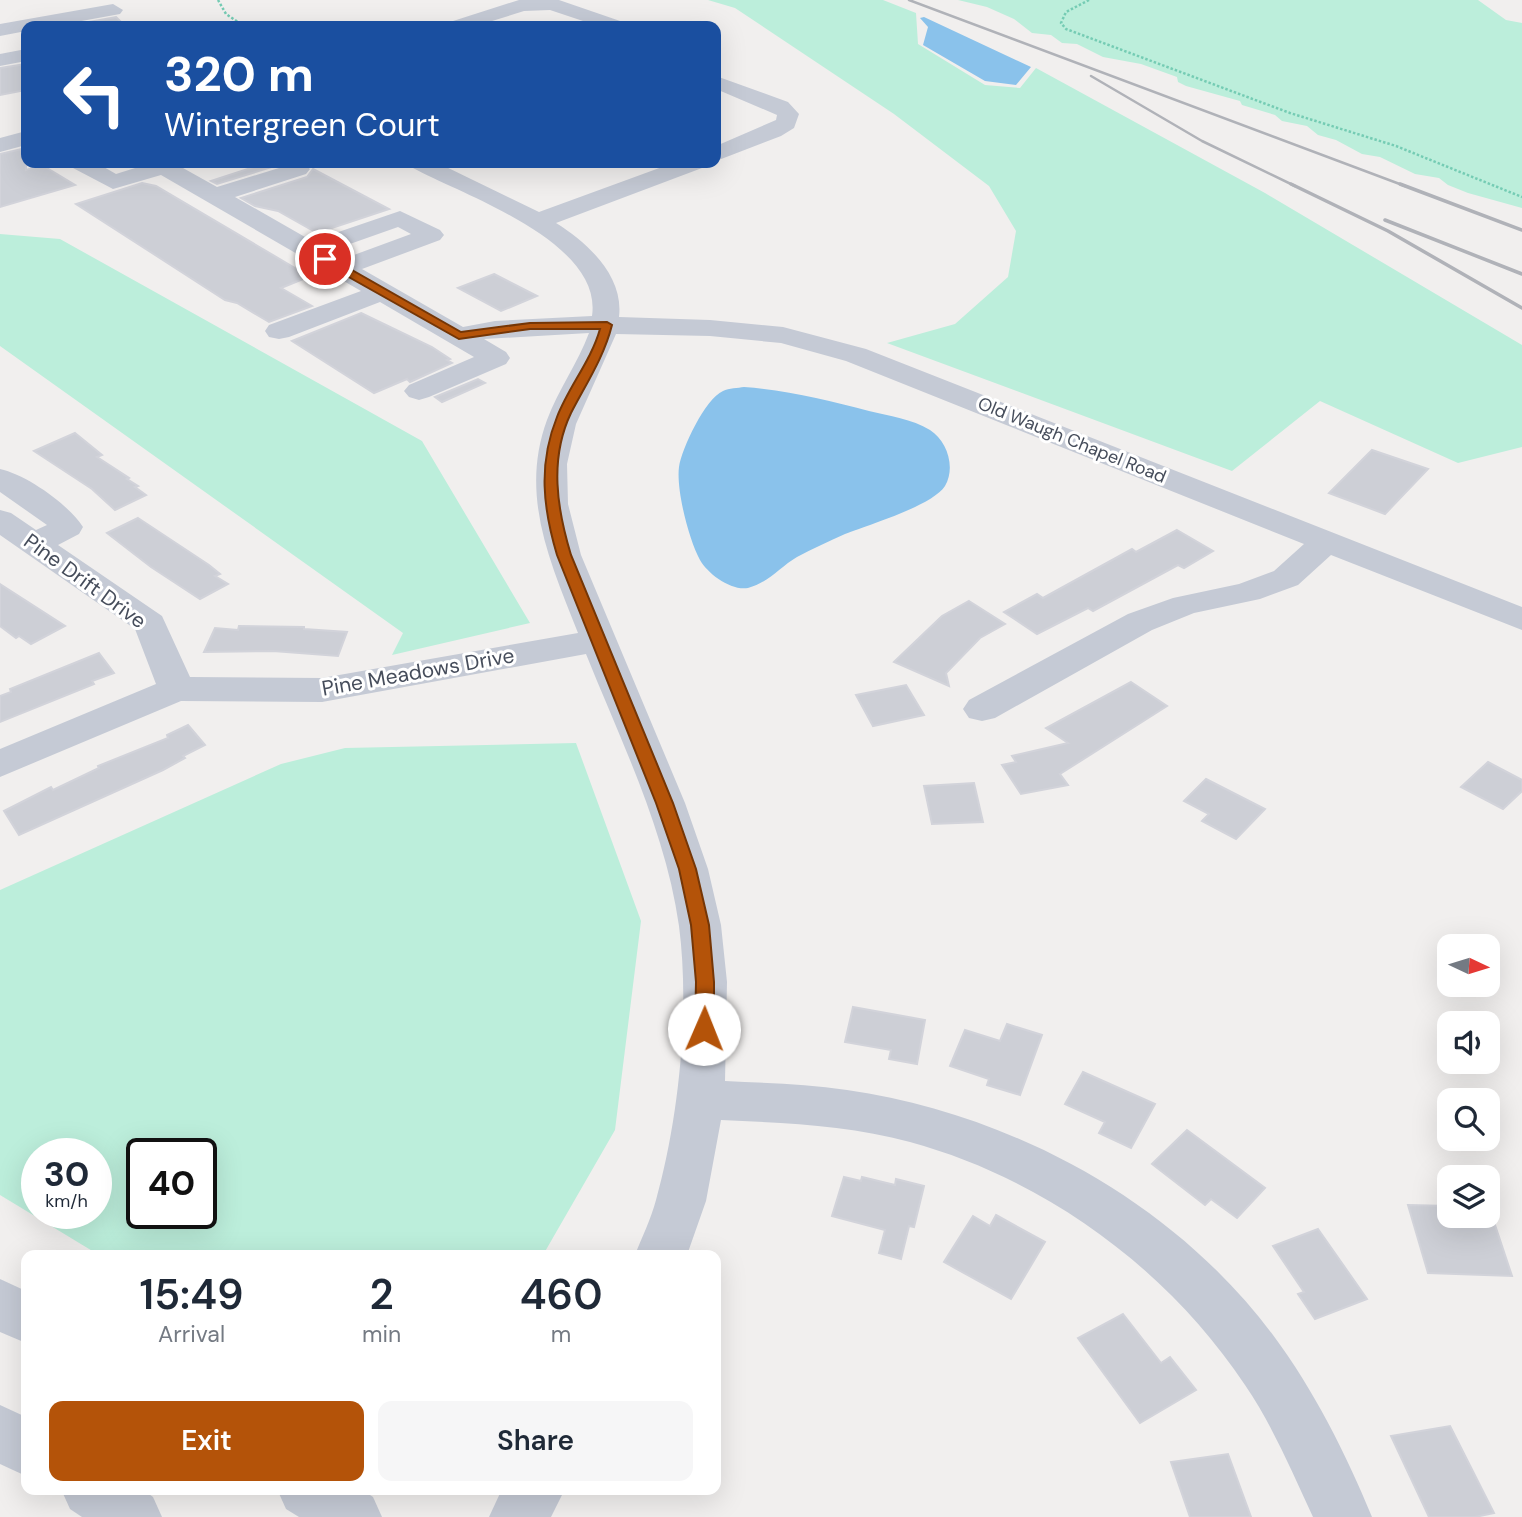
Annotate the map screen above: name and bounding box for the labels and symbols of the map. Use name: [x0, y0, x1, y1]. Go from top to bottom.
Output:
pin: [295, 229, 355, 289]
street label: Old Waugh Chapel Road: [974, 391, 1170, 489]
street label: Pine Drift Drive: [18, 527, 152, 635]
street label: Pine Meadows Drive: [320, 641, 516, 703]
north arrow: [1437, 934, 1500, 998]
position arrow: [667, 992, 741, 1066]
speed limit sign: 40: [126, 1138, 217, 1229]

